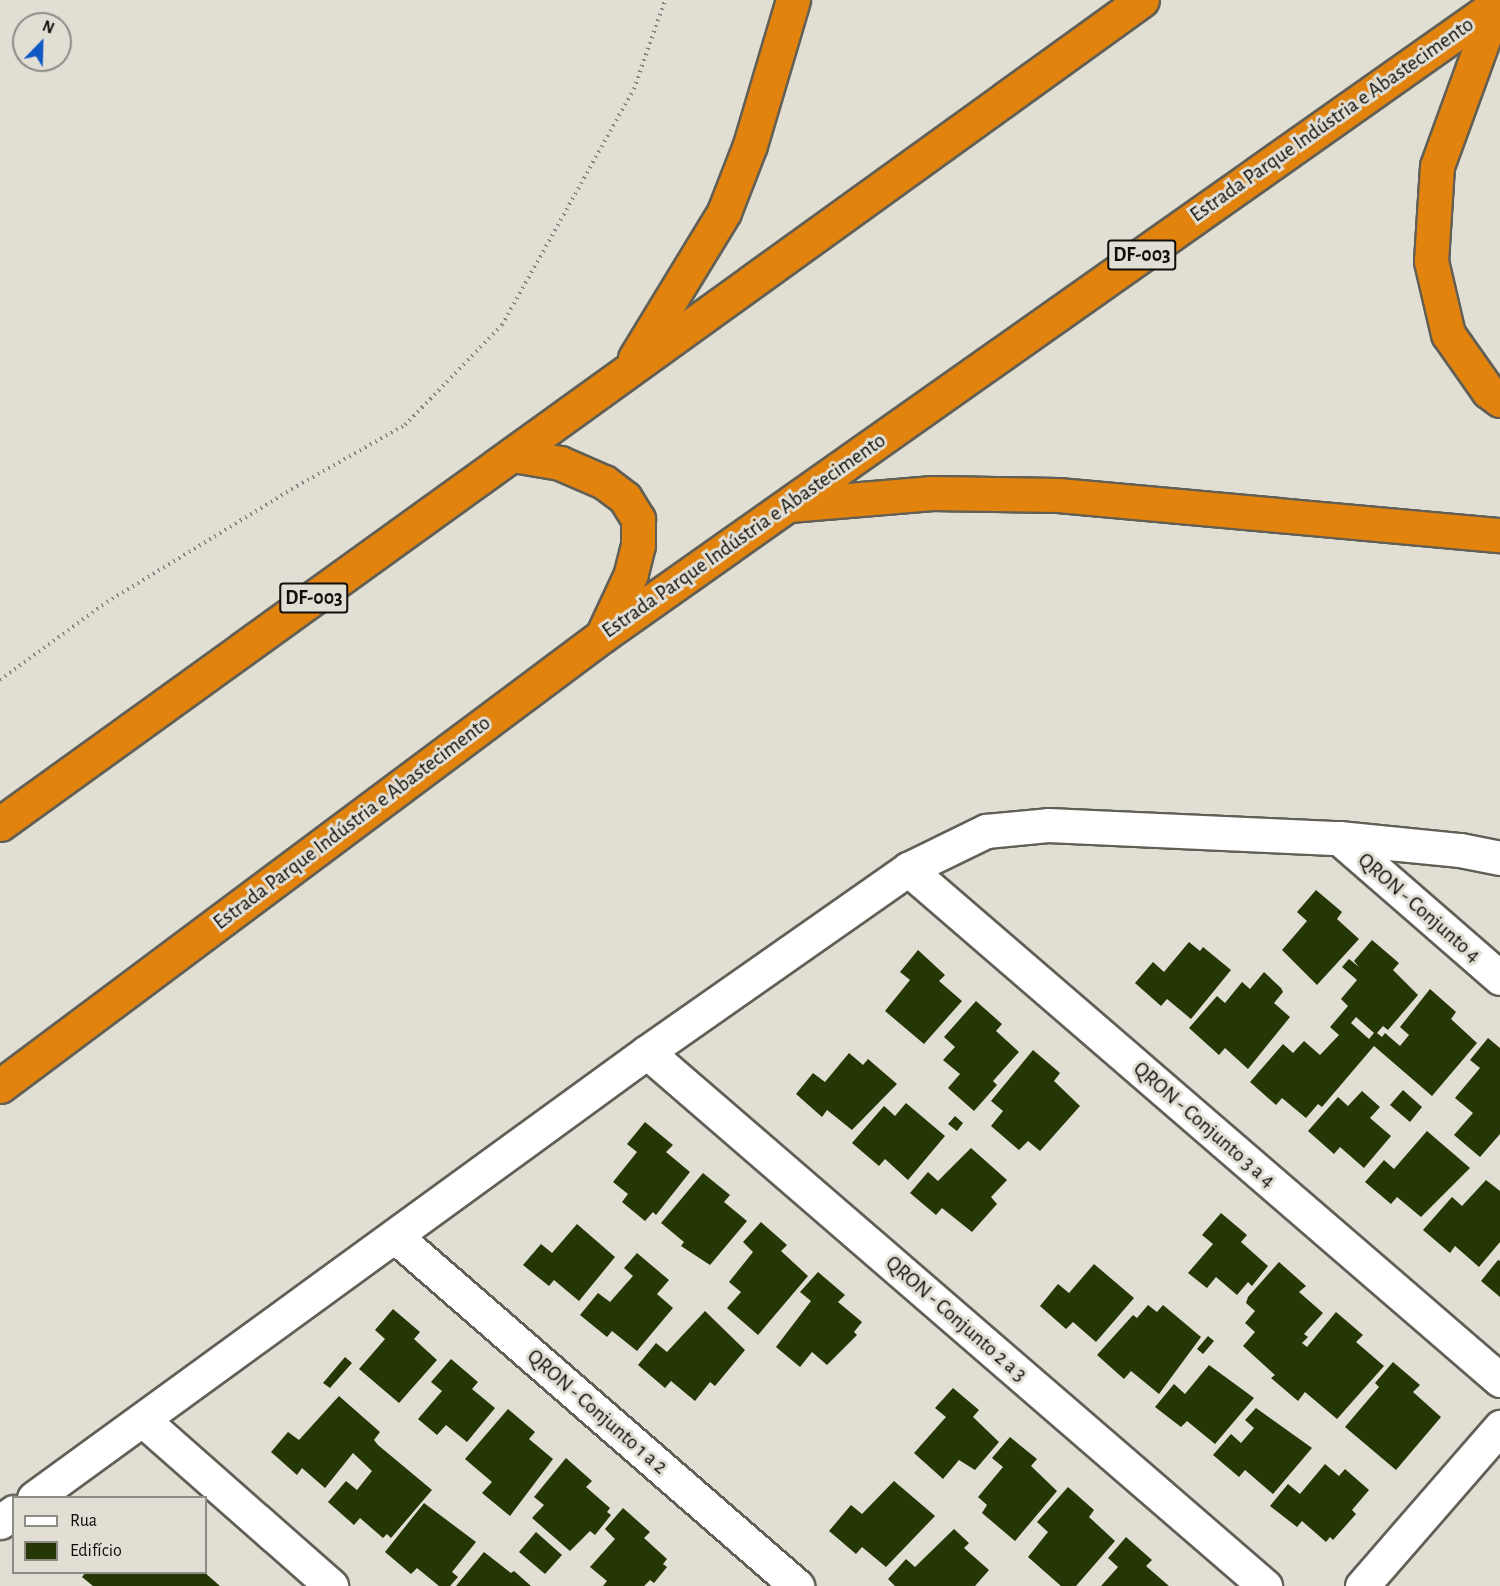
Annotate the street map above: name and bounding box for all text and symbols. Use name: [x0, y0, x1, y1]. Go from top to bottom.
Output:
north arrow: [12, 12, 72, 72]
street label: Estrada Parque Indústria e Abastecimento: [1185, 12, 1479, 228]
text: N: [40, 18, 56, 37]
road number: DF-003: [1106, 238, 1178, 272]
street label: Estrada Parque Indústria e Abastecimento: [597, 428, 891, 644]
road number: DF-003: [278, 581, 350, 615]
street label: Estrada Parque Indústria e Abastecimento: [209, 711, 495, 935]
street label: QRON - Conjunto 4: [1352, 848, 1486, 968]
street label: QRON - Conjunto 3 a 4: [1128, 1057, 1280, 1193]
street label: QRON - Conjunto 2 a 3: [880, 1251, 1032, 1387]
street label: QRON - Conjunto 1 a 2: [522, 1344, 672, 1480]
legend: [12, 1496, 207, 1574]
text: Rua: [70, 1512, 97, 1530]
text: Edifício: [70, 1542, 122, 1560]

